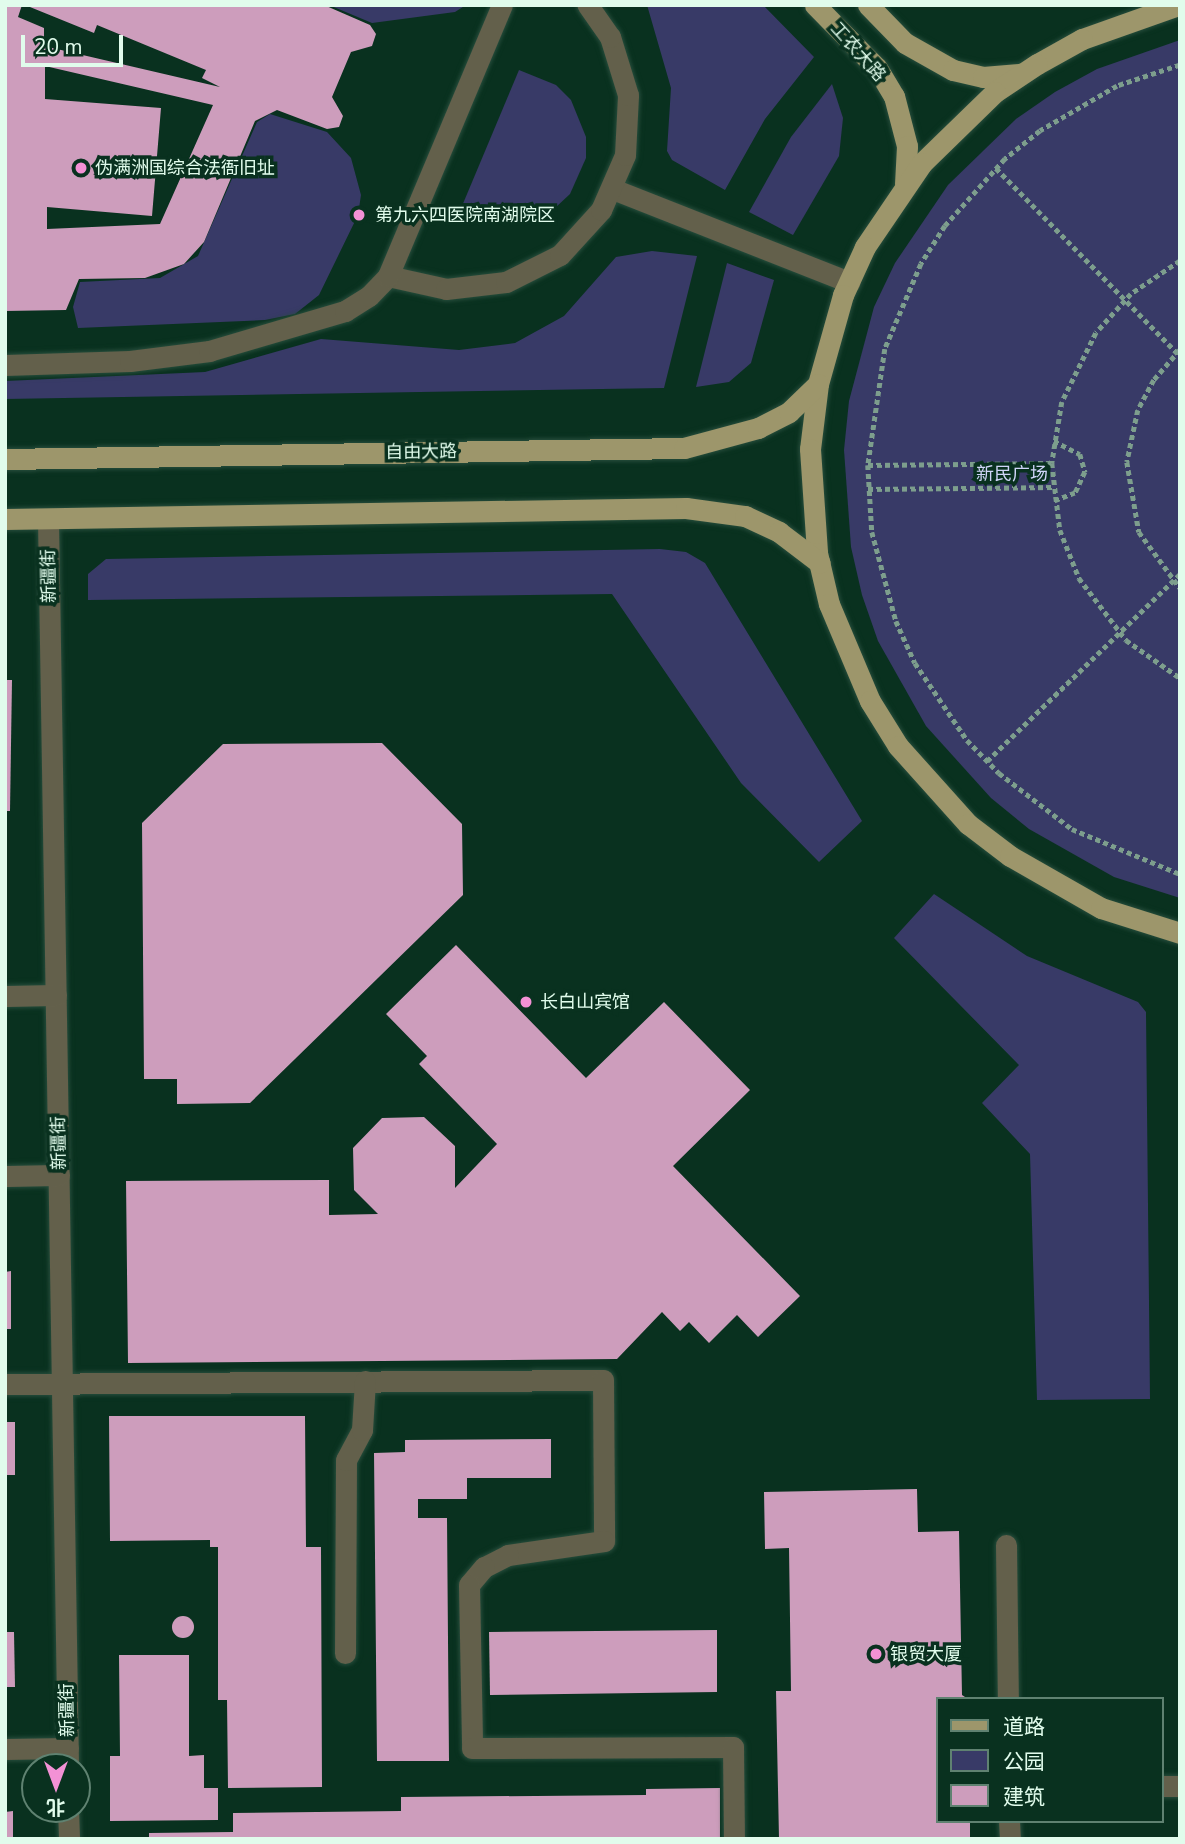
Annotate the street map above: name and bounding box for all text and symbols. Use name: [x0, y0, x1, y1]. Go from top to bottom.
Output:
street label: 工农大路: [826, 18, 890, 86]
scale bar: [24, 21, 126, 65]
text: 20 m: [34, 33, 83, 61]
place label: 伪满洲国综合法衙旧址: [95, 157, 275, 179]
marker: 伪满洲国综合法衙旧址: [73, 160, 89, 176]
place label: 第九六四医院南湖院区: [375, 204, 555, 226]
marker: 第九六四医院南湖院区: [349, 205, 369, 225]
street label: 自由大路: [385, 441, 457, 463]
park label: 新民广场: [976, 463, 1048, 485]
street label: 新疆街: [38, 549, 60, 603]
place label: 长白山宾馆: [540, 991, 630, 1013]
marker: 长白山宾馆: [518, 994, 534, 1010]
street label: 新疆街: [48, 1116, 70, 1170]
place label: 银贸大厦: [890, 1643, 962, 1665]
marker: 银贸大厦: [868, 1646, 884, 1662]
street label: 新疆街: [56, 1683, 78, 1737]
legend: [936, 1697, 1164, 1823]
text: 道路: [1003, 1713, 1045, 1741]
text: 公园: [1003, 1748, 1045, 1776]
north arrow: [21, 1753, 91, 1823]
text: 建筑: [1003, 1783, 1045, 1811]
text: 北: [47, 1794, 66, 1820]

